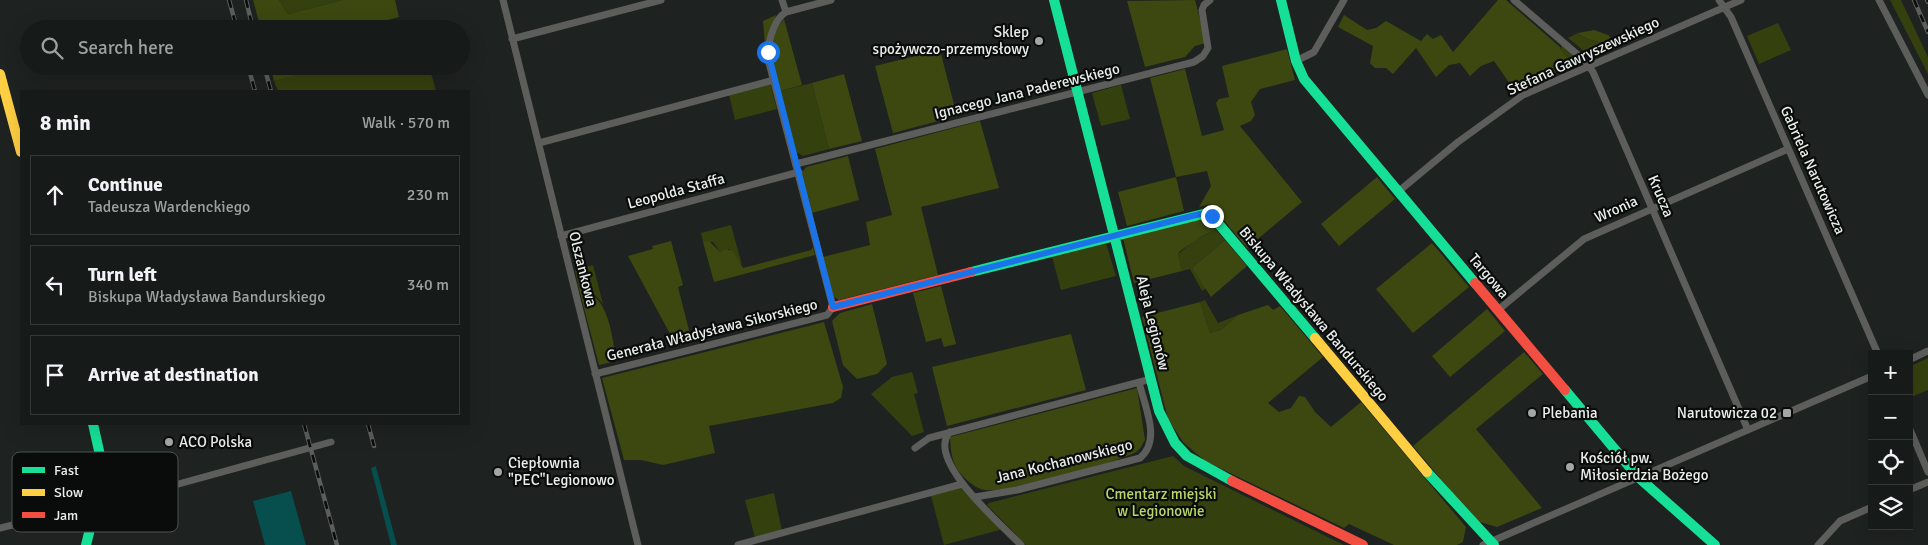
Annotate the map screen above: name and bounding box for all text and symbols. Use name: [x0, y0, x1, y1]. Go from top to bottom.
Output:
street label: Stefana Gawryszewskiego: [1504, 13, 1662, 99]
search box: [20, 20, 470, 75]
place label: Sklep spożywczo-przemysłowy: [873, 23, 1029, 58]
icon: search: [38, 34, 66, 62]
marker: Sklep spożywczo-przemysłowy: [1033, 35, 1045, 47]
text: Search here: [78, 36, 174, 60]
route start: [757, 41, 780, 64]
street label: Ignacego Jana Paderewskiego: [932, 59, 1122, 123]
street label: Gabriela Narutowicza: [1777, 103, 1849, 237]
text: 8 min: [40, 110, 91, 136]
text: Walk · 570 m: [362, 113, 450, 133]
street label: Leopolda Staffa: [625, 169, 727, 213]
street label: Krucza: [1644, 172, 1678, 220]
text: Continue: [88, 173, 163, 197]
icon: ahead: [41, 181, 69, 209]
text: 230 m: [407, 185, 449, 205]
street label: Wronia: [1592, 192, 1640, 226]
text: Tadeusza Wardenckiego: [88, 197, 250, 217]
route end: [1201, 205, 1224, 228]
street label: Biskupa Władysława Bandurskiego: [1236, 223, 1393, 405]
street label: Olszankowa: [565, 230, 601, 308]
street label: Targowa: [1465, 250, 1513, 302]
text: Turn left: [88, 263, 157, 287]
icon: left: [41, 271, 69, 299]
street label: Aleja Legionów: [1133, 274, 1174, 372]
text: 340 m: [407, 275, 449, 295]
text: Biskupa Władysława Bandurskiego: [88, 287, 326, 307]
street label: Generała Władysława Sikorskiego: [605, 295, 820, 365]
map controls: [1868, 350, 1913, 530]
button: +: [1868, 350, 1913, 395]
icon: arrive: [41, 361, 69, 389]
text: Arrive at destination: [88, 363, 259, 387]
button: −: [1868, 395, 1913, 440]
place label: Plebania: [1542, 404, 1598, 422]
place label: Narutowicza 02: [1677, 404, 1777, 422]
marker: Plebania: [1526, 407, 1538, 419]
marker: Narutowicza 02: [1781, 407, 1793, 419]
place label: ACO Polska: [179, 433, 252, 451]
street label: Jana Kochanowskiego: [994, 435, 1134, 487]
marker: ACO Polska: [163, 436, 175, 448]
button: locate: [1868, 440, 1913, 485]
place label: Kościół pw. Miłosierdzia Bożego: [1580, 449, 1709, 484]
legend: [12, 452, 178, 532]
place label: Ciepłownia "PEC"Legionowo: [508, 454, 615, 489]
marker: Kościół pw. Miłosierdzia Bożego: [1564, 461, 1576, 473]
text: Fast: [54, 462, 79, 479]
marker: Ciepłownia "PEC"Legionowo: [492, 466, 504, 478]
text: Slow: [54, 484, 83, 501]
park label: Cmentarz miejski w Legionowie: [1106, 485, 1216, 520]
button: layers: [1868, 485, 1913, 530]
text: Jam: [54, 507, 78, 524]

